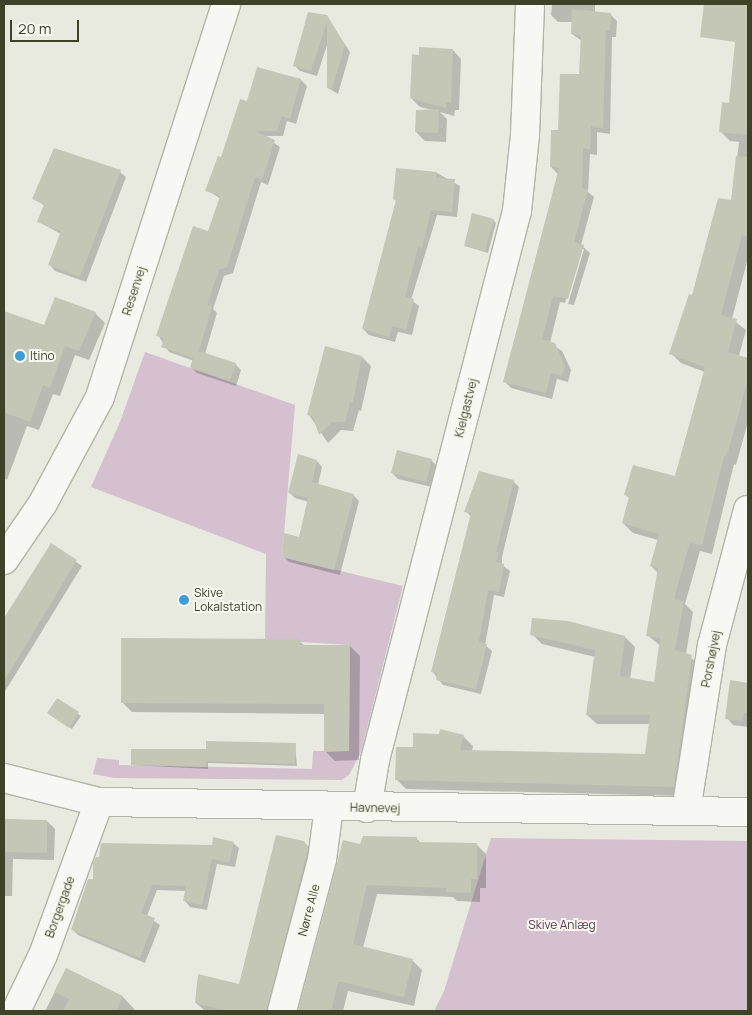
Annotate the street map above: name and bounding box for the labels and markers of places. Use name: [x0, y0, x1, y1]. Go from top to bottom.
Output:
place label: Itino: [30, 349, 55, 363]
marker: Itino: [14, 350, 26, 362]
place label: Skive Lokalstation: [194, 586, 262, 614]
marker: Skive Lokalstation: [178, 594, 190, 606]

